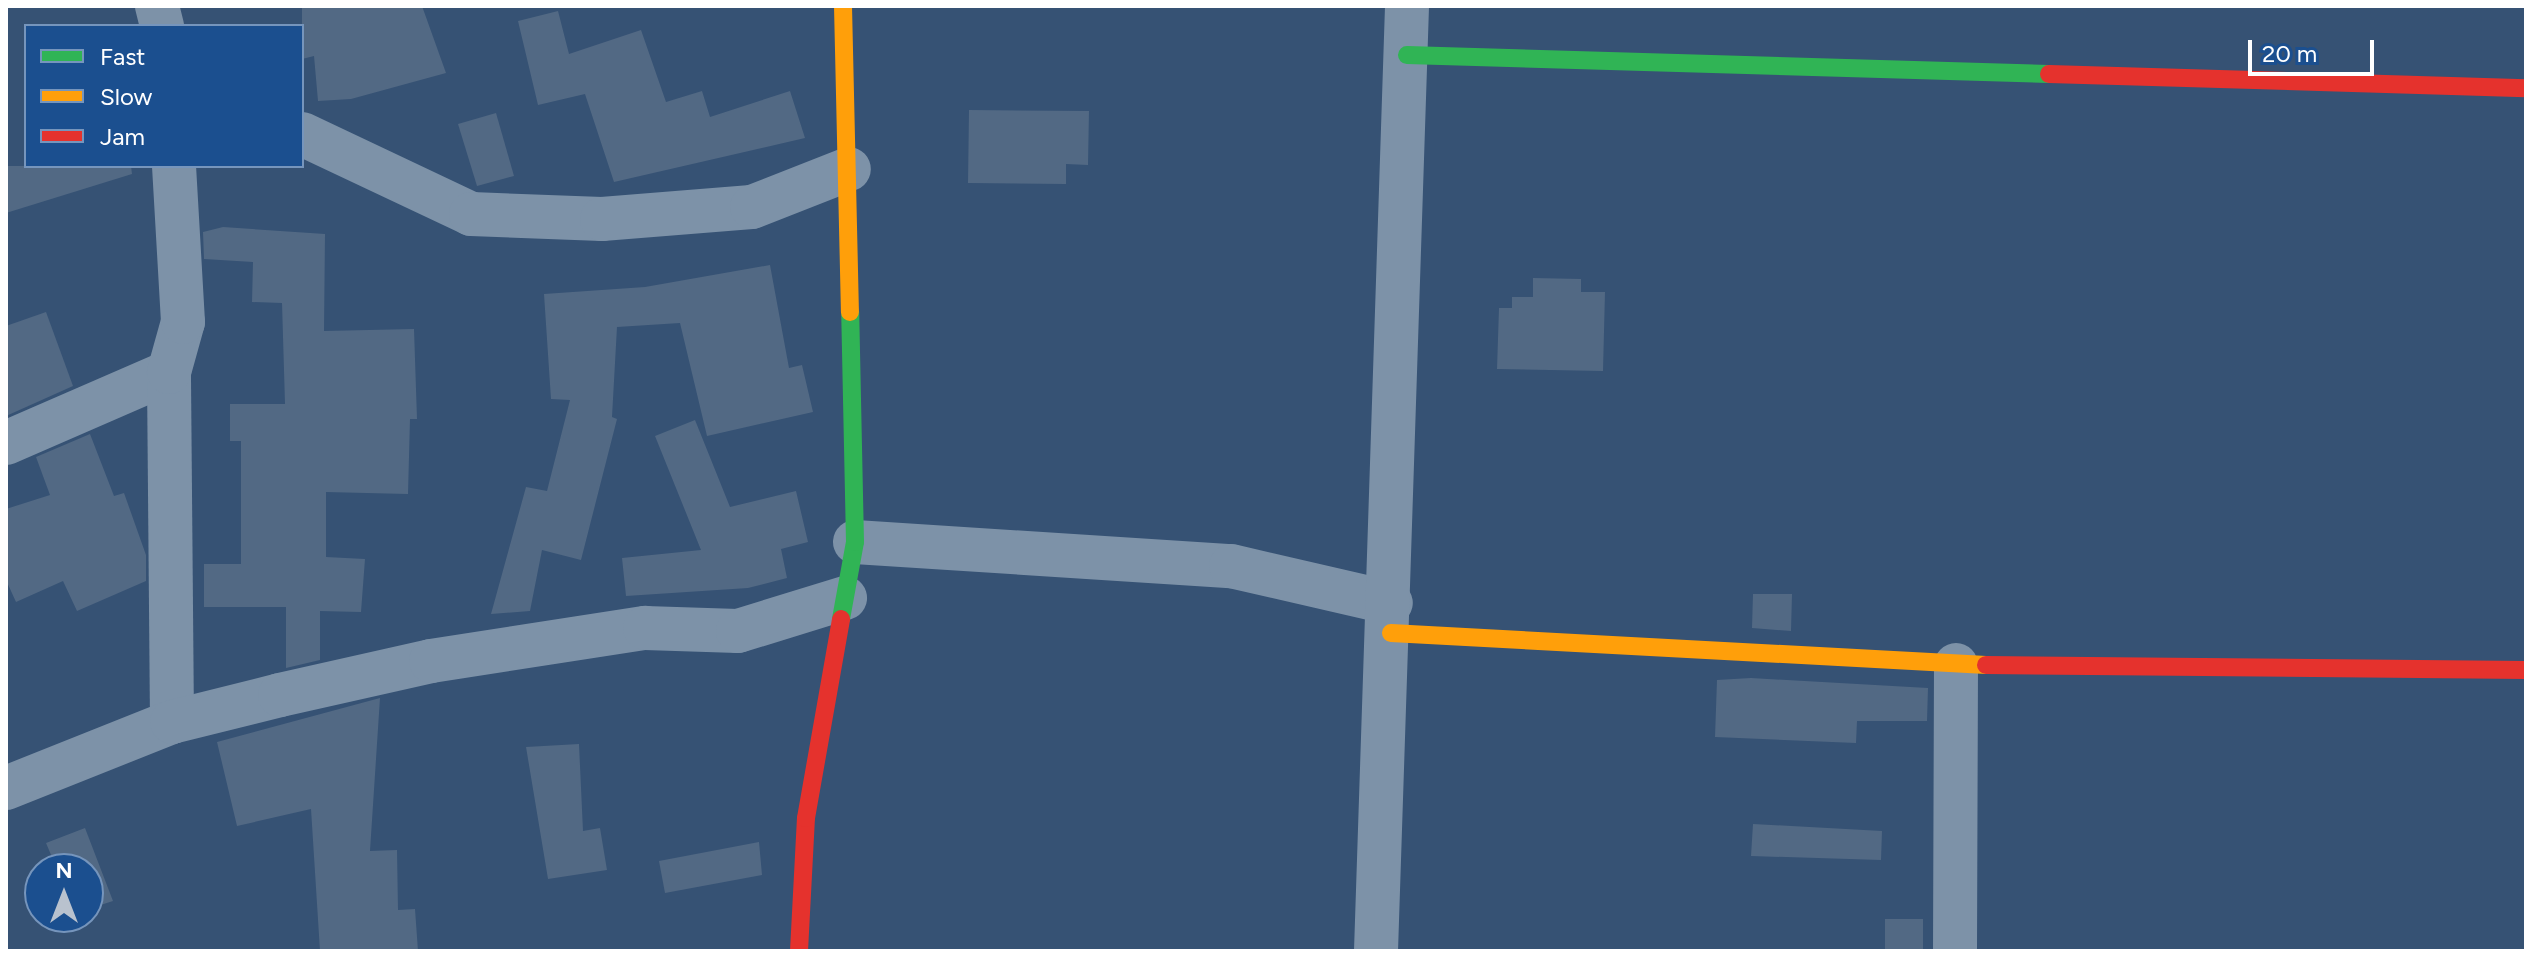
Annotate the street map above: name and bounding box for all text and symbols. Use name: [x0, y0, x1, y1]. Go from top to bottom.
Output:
legend: [24, 24, 304, 168]
scale bar: [2252, 24, 2378, 74]
text: 20 m: [2262, 39, 2317, 68]
text: Fast: [100, 42, 145, 71]
text: Slow: [100, 82, 152, 111]
text: Jam: [100, 122, 145, 151]
north arrow: [24, 853, 104, 933]
text: N: [55, 857, 73, 884]

